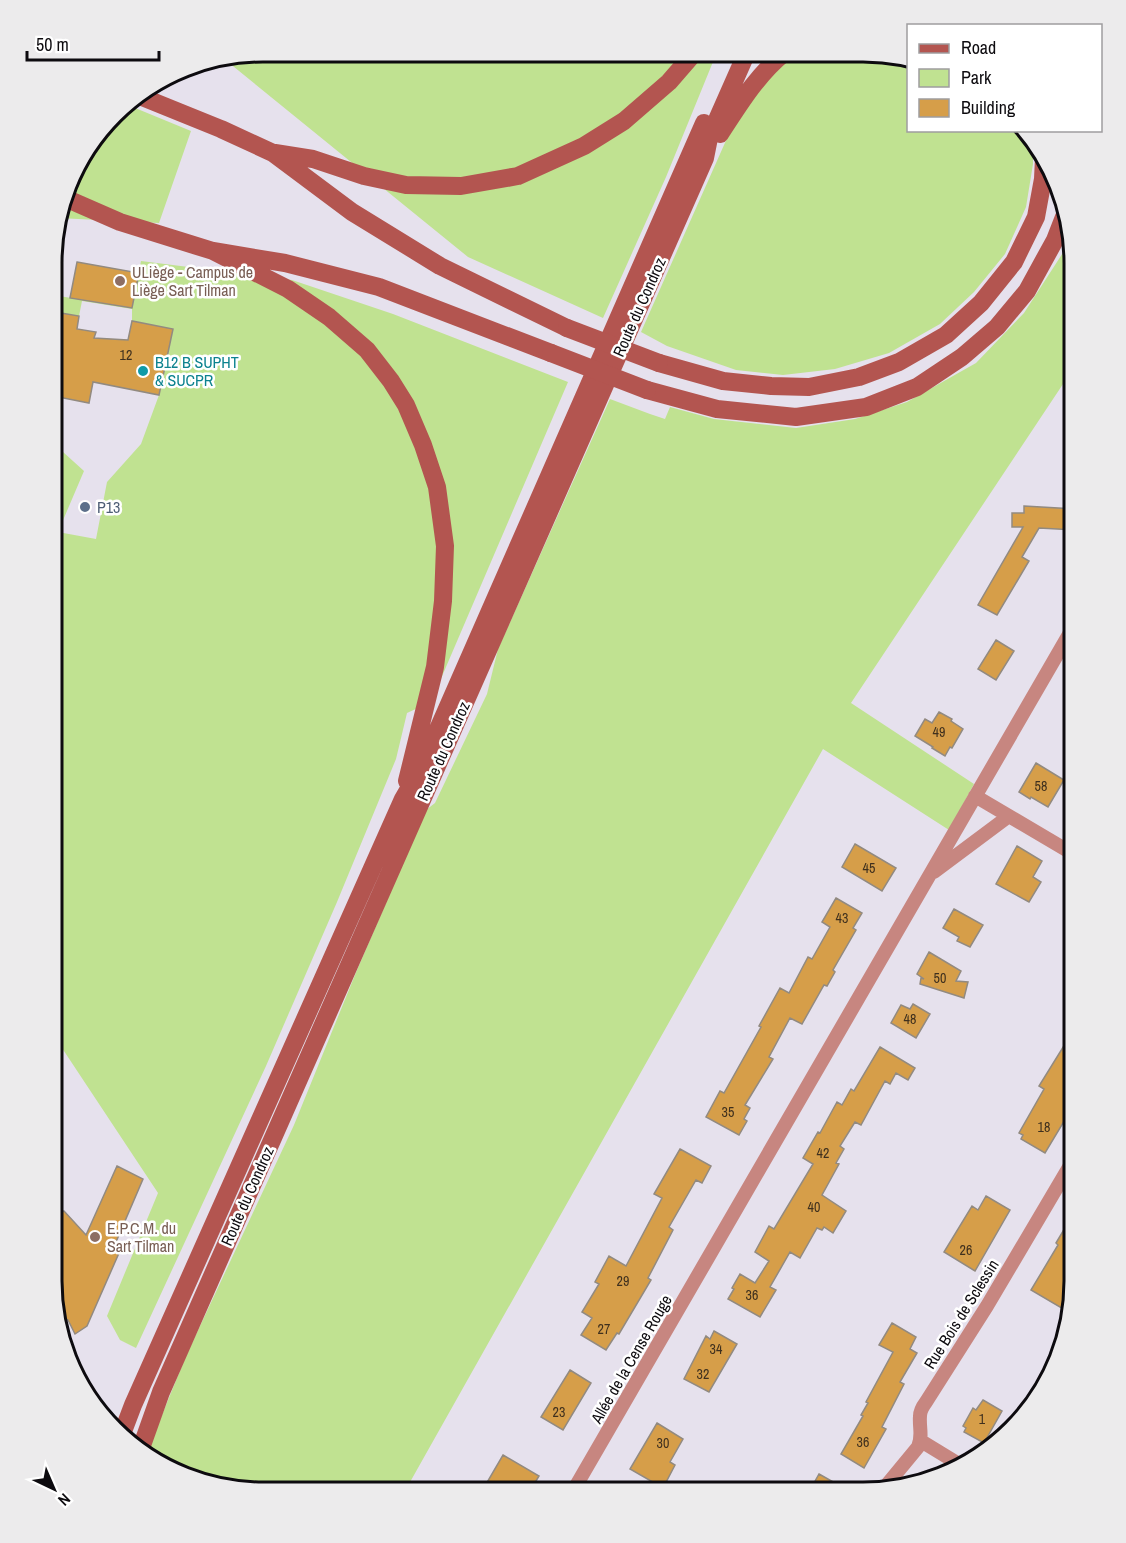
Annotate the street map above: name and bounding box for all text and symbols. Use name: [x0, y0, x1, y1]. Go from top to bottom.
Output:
scale bar: [27, 24, 159, 62]
legend: [907, 24, 1102, 132]
text: 50 m: [36, 32, 69, 57]
text: Road: [961, 35, 996, 60]
text: Park: [961, 65, 992, 90]
text: Building: [961, 95, 1016, 120]
street label: Route du Condroz: [607, 253, 671, 360]
place label: ULiège - Campus de Liège Sart Tilman: [132, 261, 253, 301]
marker: ULiège - Campus de Liège Sart Tilman: [113, 274, 127, 288]
house number: 12: [120, 346, 132, 364]
place label: B12 B SUPHT & SUCPR: [155, 351, 239, 391]
marker: B12 B SUPHT & SUCPR: [136, 364, 150, 378]
place label: P13: [97, 496, 120, 518]
marker: P13: [78, 500, 92, 514]
street label: Route du Condroz: [411, 697, 475, 804]
house number: 49: [933, 723, 945, 741]
house number: 58: [1035, 777, 1047, 795]
house number: 45: [863, 859, 875, 877]
house number: 43: [836, 909, 848, 927]
house number: 50: [934, 969, 946, 987]
house number: 48: [904, 1010, 916, 1028]
house number: 35: [722, 1103, 734, 1121]
house number: 18: [1038, 1118, 1050, 1136]
street label: Route du Condroz: [215, 1142, 279, 1249]
house number: 42: [817, 1144, 829, 1162]
house number: 40: [808, 1198, 820, 1216]
place label: E.P.C.M. du Sart Tilman: [107, 1217, 176, 1257]
marker: E.P.C.M. du Sart Tilman: [88, 1230, 102, 1244]
house number: 26: [960, 1241, 972, 1259]
street label: Rue Bois de Sclessin: [918, 1255, 1004, 1373]
house number: 29: [617, 1272, 629, 1290]
house number: 36: [746, 1286, 758, 1304]
street label: Allée de la Cense Rouge: [585, 1291, 677, 1428]
house number: 27: [598, 1320, 610, 1338]
house number: 34: [710, 1340, 723, 1358]
house number: 32: [697, 1365, 709, 1383]
house number: 23: [553, 1403, 565, 1421]
house number: 1: [979, 1410, 986, 1428]
house number: 36: [857, 1433, 869, 1451]
house number: 30: [657, 1434, 669, 1452]
north arrow: [24, 1459, 84, 1519]
text: N: [53, 1489, 75, 1511]

